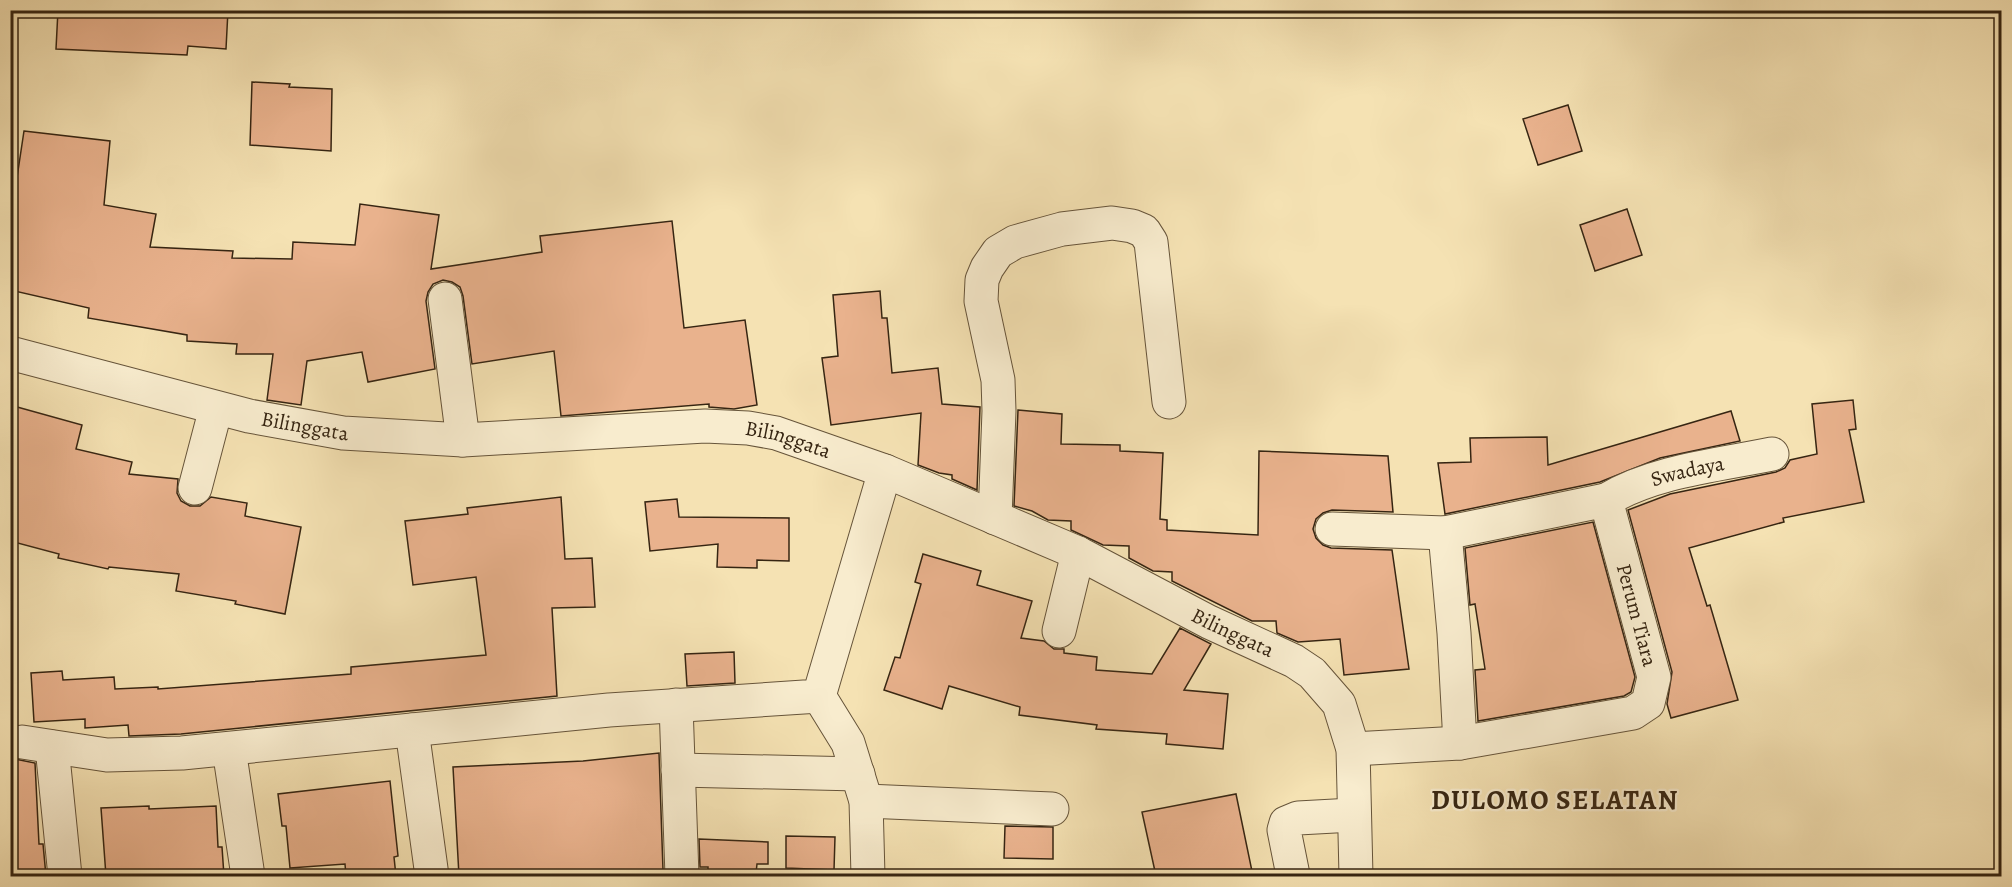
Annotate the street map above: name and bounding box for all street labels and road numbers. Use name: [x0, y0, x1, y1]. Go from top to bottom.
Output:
street label: Bilinggata: [259, 404, 349, 447]
street label: Bilinggata: [743, 414, 835, 465]
street label: Swadaya: [1647, 449, 1727, 493]
street label: Perum Tiara: [1610, 561, 1664, 670]
street label: Bilinggata: [1186, 601, 1279, 664]

